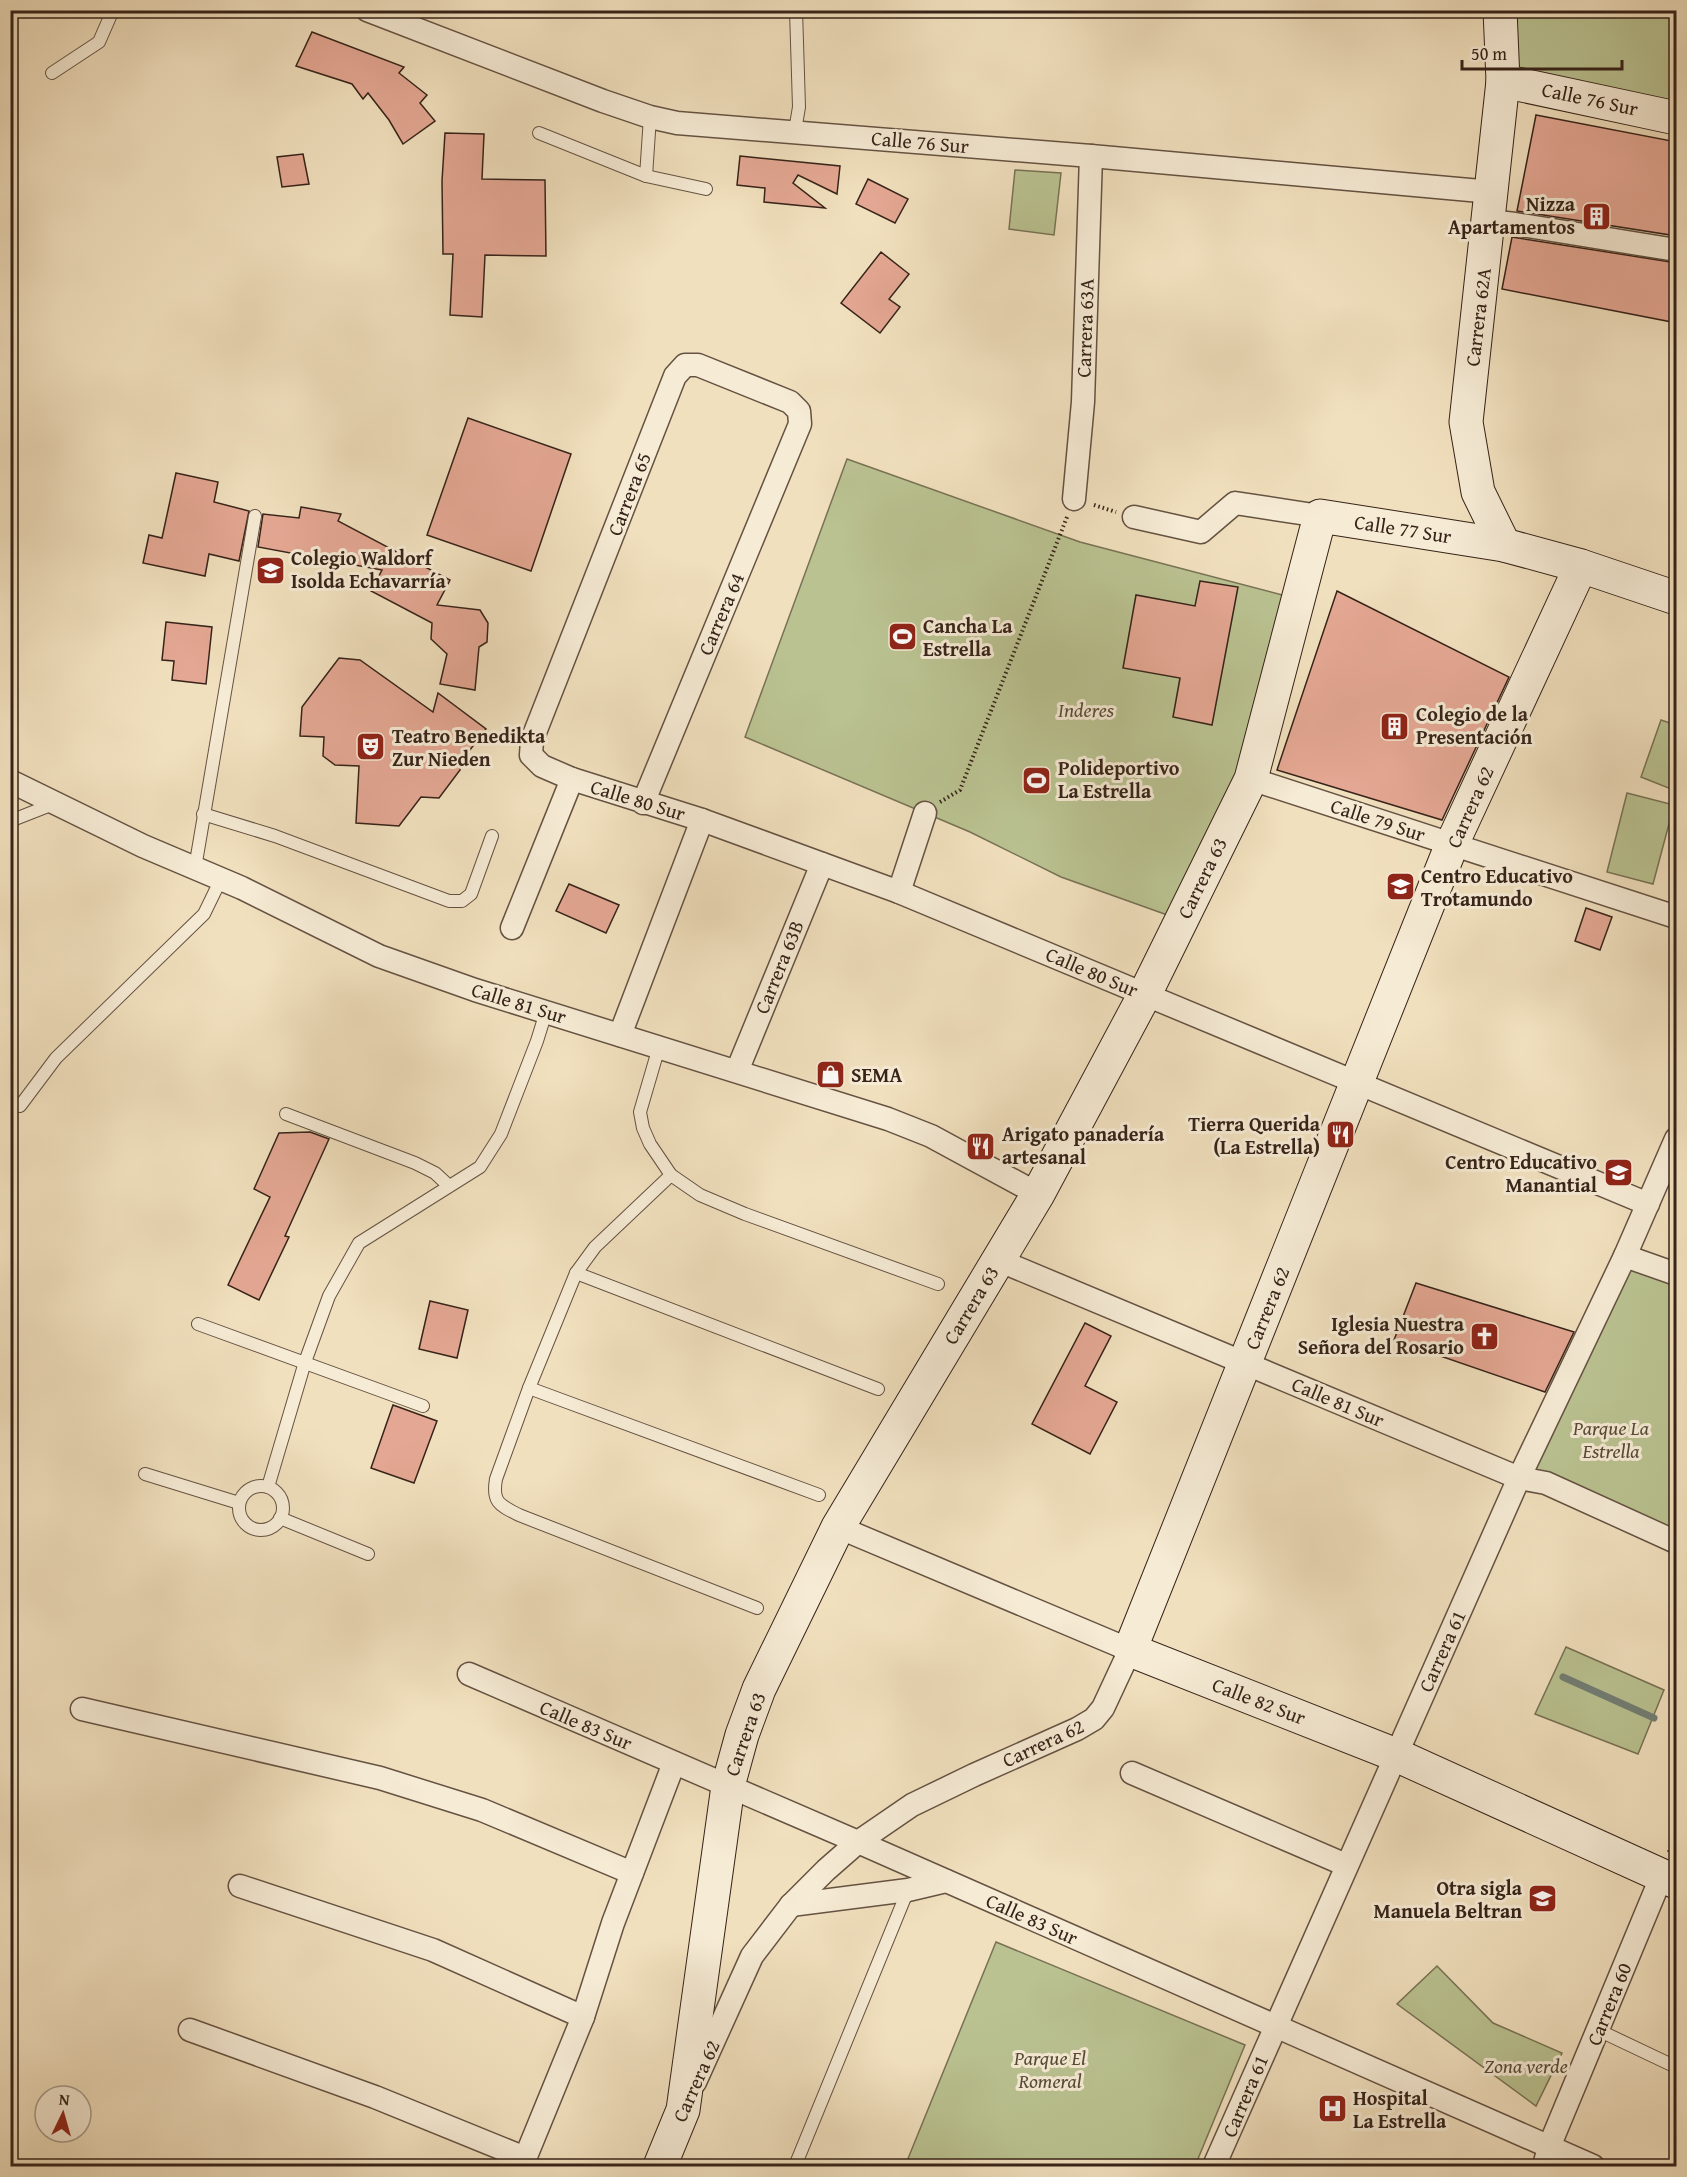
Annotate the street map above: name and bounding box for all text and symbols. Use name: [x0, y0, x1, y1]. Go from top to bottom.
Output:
scale bar: [1462, 33, 1622, 71]
text: 50 m: [1471, 40, 1507, 67]
street label: Calle 76 Sur: [1539, 74, 1641, 123]
street label: Calle 76 Sur: [870, 123, 970, 160]
place label: Nizza Apartamentos: [1448, 189, 1576, 241]
building icon: Nizza Apartamentos: [1580, 200, 1612, 232]
street label: Carrera 62A: [1457, 266, 1498, 368]
street label: Carrera 63A: [1068, 278, 1101, 378]
street label: Carrera 65: [599, 448, 658, 540]
street label: Calle 77 Sur: [1352, 507, 1454, 550]
place label: Colegio Waldorf Isolda Echavarría: [291, 543, 446, 595]
school or university icon: Colegio Waldorf Isolda Echavarría: [254, 554, 286, 586]
street label: Carrera 64: [690, 568, 751, 660]
place label: Cancha La Estrella: [923, 611, 1013, 663]
sports icon: Cancha La Estrella: [886, 621, 918, 653]
park label: Inderes: [1058, 695, 1115, 724]
place label: Colegio de la Presentación: [1416, 699, 1532, 751]
building icon: Colegio de la Presentación: [1379, 710, 1411, 742]
place label: Teatro Benedikta Zur Nieden: [392, 721, 546, 773]
theatre icon: Teatro Benedikta Zur Nieden: [355, 731, 387, 763]
place label: Polideportivo La Estrella: [1058, 753, 1180, 805]
street label: Carrera 62: [1439, 761, 1500, 852]
sports icon: Polideportivo La Estrella: [1021, 764, 1053, 796]
street label: Calle 80 Sur: [587, 771, 689, 828]
street label: Calle 79 Sur: [1327, 791, 1429, 848]
street label: Carrera 63: [1169, 832, 1234, 923]
place label: Centro Educativo Trotamundo: [1421, 861, 1573, 913]
school or university icon: Centro Educativo Trotamundo: [1384, 871, 1416, 903]
street label: Carrera 63B: [747, 916, 810, 1018]
street label: Calle 80 Sur: [1041, 939, 1143, 1004]
street label: Calle 81 Sur: [468, 974, 570, 1031]
shop icon: SEMA: [814, 1059, 846, 1091]
place label: SEMA: [851, 1060, 902, 1089]
place label: Tierra Querida (La Estrella): [1188, 1109, 1321, 1161]
place label: Arigato panadería artesanal: [1002, 1119, 1165, 1171]
restaurant icon: Tierra Querida (La Estrella): [1325, 1119, 1357, 1151]
restaurant icon: Arigato panadería artesanal: [965, 1130, 997, 1162]
place label: Centro Educativo Manantial: [1445, 1147, 1597, 1199]
school or university icon: Centro Educativo Manantial: [1602, 1157, 1634, 1189]
street label: Carrera 63: [936, 1260, 1005, 1350]
street label: Carrera 62: [1237, 1262, 1296, 1354]
place label: Iglesia Nuestra Señora del Rosario: [1298, 1309, 1465, 1361]
church icon: Iglesia Nuestra Señora del Rosario: [1469, 1320, 1501, 1352]
street label: Calle 81 Sur: [1287, 1369, 1389, 1434]
park label: Parque La Estrella: [1572, 1413, 1650, 1465]
street label: Carrera 61: [1411, 1605, 1472, 1696]
street label: Calle 82 Sur: [1208, 1669, 1310, 1732]
street label: Carrera 63: [717, 1688, 772, 1780]
street label: Calle 83 Sur: [535, 1692, 637, 1757]
street label: Carrera 62: [997, 1711, 1088, 1774]
place label: Otra sigla Manuela Beltran: [1374, 1873, 1523, 1925]
school or university icon: Otra sigla Manuela Beltran: [1527, 1883, 1559, 1915]
street label: Calle 83 Sur: [982, 1885, 1083, 1952]
street label: Carrera 60: [1579, 1958, 1638, 2050]
street label: Carrera 62: [665, 2035, 726, 2126]
park label: Parque El Romeral: [1013, 2043, 1086, 2095]
street label: Carrera 61: [1214, 2050, 1275, 2142]
park label: Zona verde: [1484, 2051, 1568, 2080]
place label: Hospital La Estrella: [1353, 2083, 1447, 2135]
north arrow: [33, 2084, 93, 2144]
text: N: [58, 2087, 71, 2112]
hospital icon: Hospital La Estrella: [1316, 2093, 1348, 2125]

